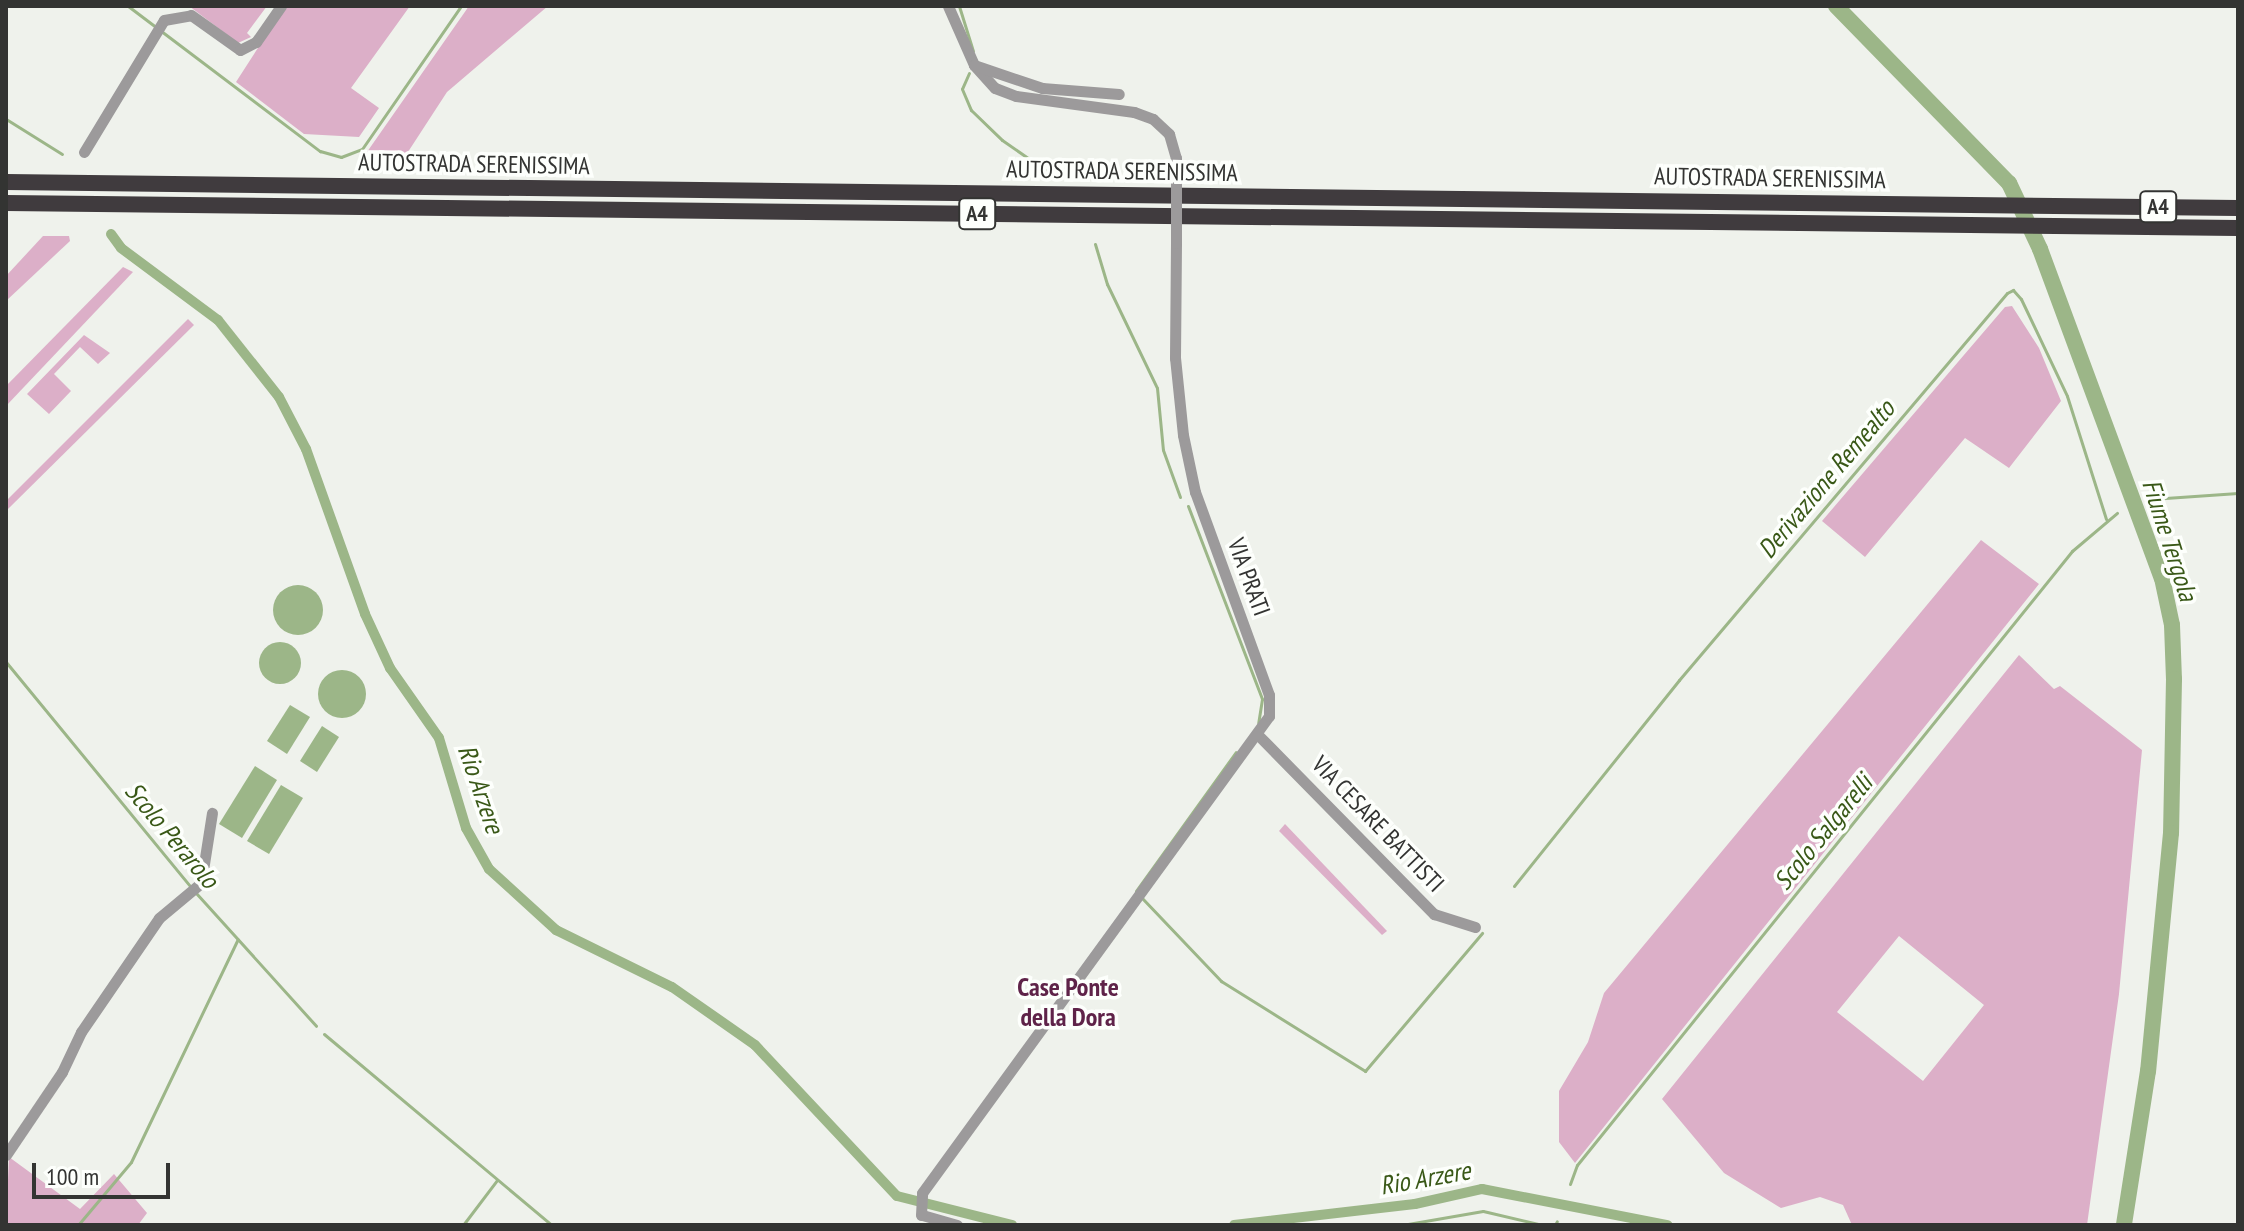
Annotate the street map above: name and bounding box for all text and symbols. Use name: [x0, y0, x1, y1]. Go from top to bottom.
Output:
street label: AUTOSTRADA SERENISSIMA: [358, 148, 590, 180]
street label: AUTOSTRADA SERENISSIMA: [1006, 155, 1238, 187]
street label: AUTOSTRADA SERENISSIMA: [1654, 162, 1886, 194]
road number: A4: [2138, 189, 2178, 225]
road number: A4: [957, 196, 997, 232]
water label: Derivazione Remealto: [1751, 394, 1901, 564]
water label: Fiume Tergola: [2136, 475, 2204, 605]
street label: VIA PRATI: [1222, 534, 1276, 620]
water label: Rio Arzere: [451, 740, 511, 838]
street label: VIA CESARE BATTISTI: [1306, 750, 1450, 898]
water label: Scolo Salgarelli: [1767, 768, 1879, 896]
water label: Scolo Perarolo: [119, 776, 225, 894]
district label: Case Ponte della Dora: [1017, 971, 1119, 1032]
scale bar: [36, 1147, 174, 1197]
water label: Rio Arzere: [1377, 1155, 1473, 1201]
text: 100 m: [46, 1161, 99, 1192]

